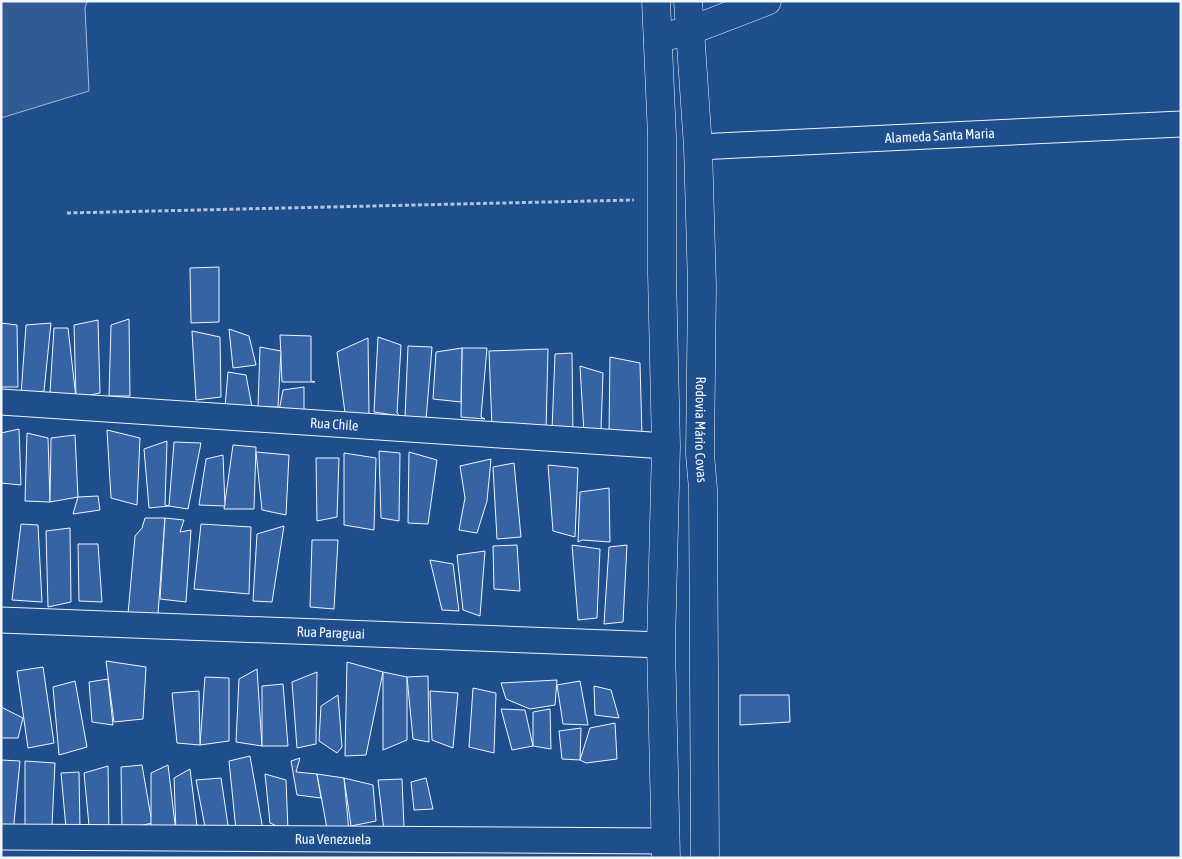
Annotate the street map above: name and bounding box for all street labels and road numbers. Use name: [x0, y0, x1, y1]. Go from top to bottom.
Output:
street label: Alameda Santa Maria: [884, 125, 995, 146]
street label: Rodovia Mário Covas: [692, 377, 710, 483]
street label: Rua Chile: [310, 414, 359, 434]
street label: Rua Paraguai: [296, 623, 365, 642]
street label: Rua Venezuela: [295, 831, 371, 847]

